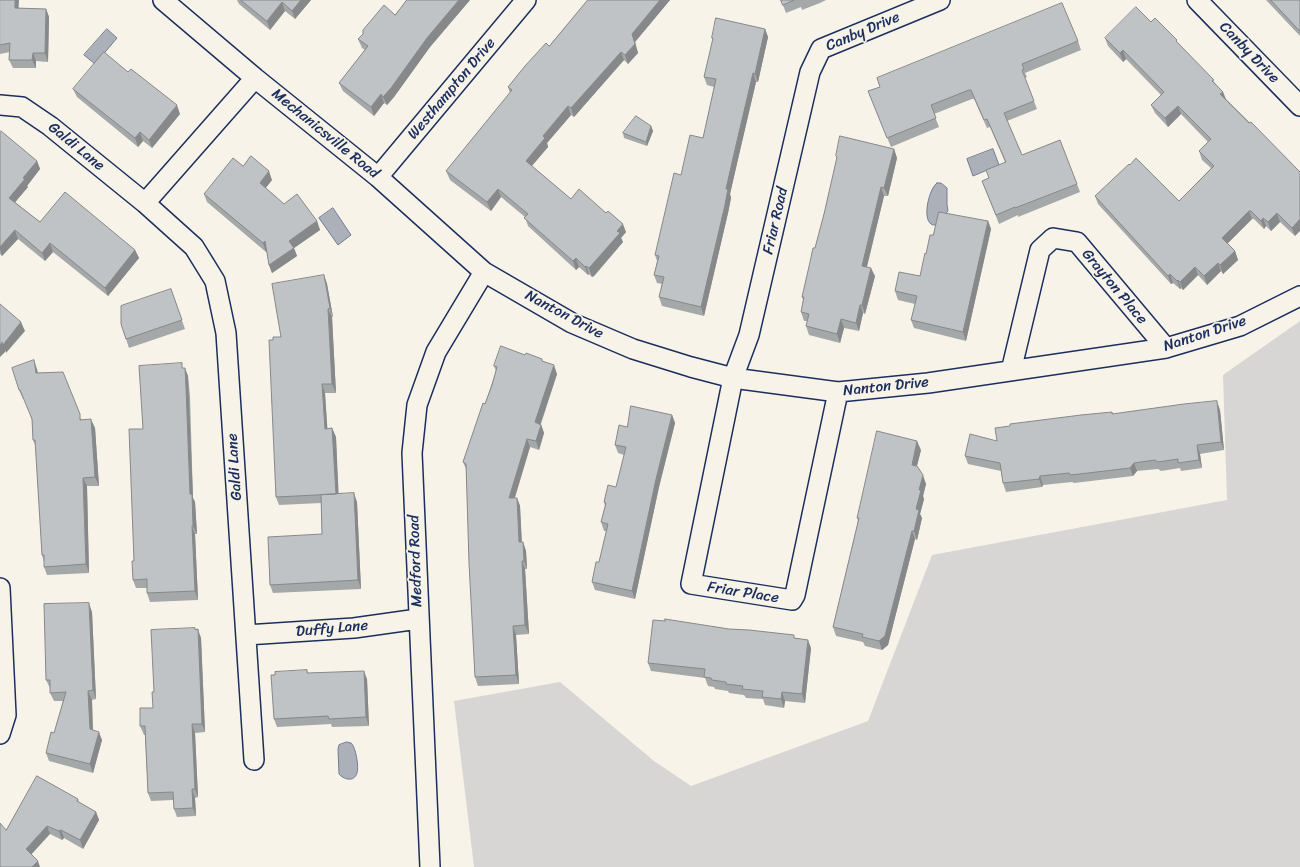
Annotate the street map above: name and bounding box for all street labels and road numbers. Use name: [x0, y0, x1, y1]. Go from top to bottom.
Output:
street label: Canby Drive: [823, 8, 903, 56]
street label: Canby Drive: [1215, 19, 1283, 87]
street label: Westhampton Drive: [404, 35, 500, 143]
street label: Mechanicsville Road: [268, 85, 382, 183]
street label: Galdi Lane: [44, 119, 108, 175]
street label: Friar Road: [760, 186, 792, 256]
street label: Grayton Place: [1077, 246, 1151, 328]
street label: Nanton Drive: [522, 287, 606, 343]
street label: Nanton Drive: [1161, 312, 1249, 356]
street label: Nanton Drive: [842, 374, 930, 400]
street label: Galdi Lane: [224, 433, 246, 501]
street label: Medford Road: [405, 515, 427, 607]
street label: Friar Place: [706, 578, 780, 608]
street label: Duffy Lane: [295, 617, 369, 641]

